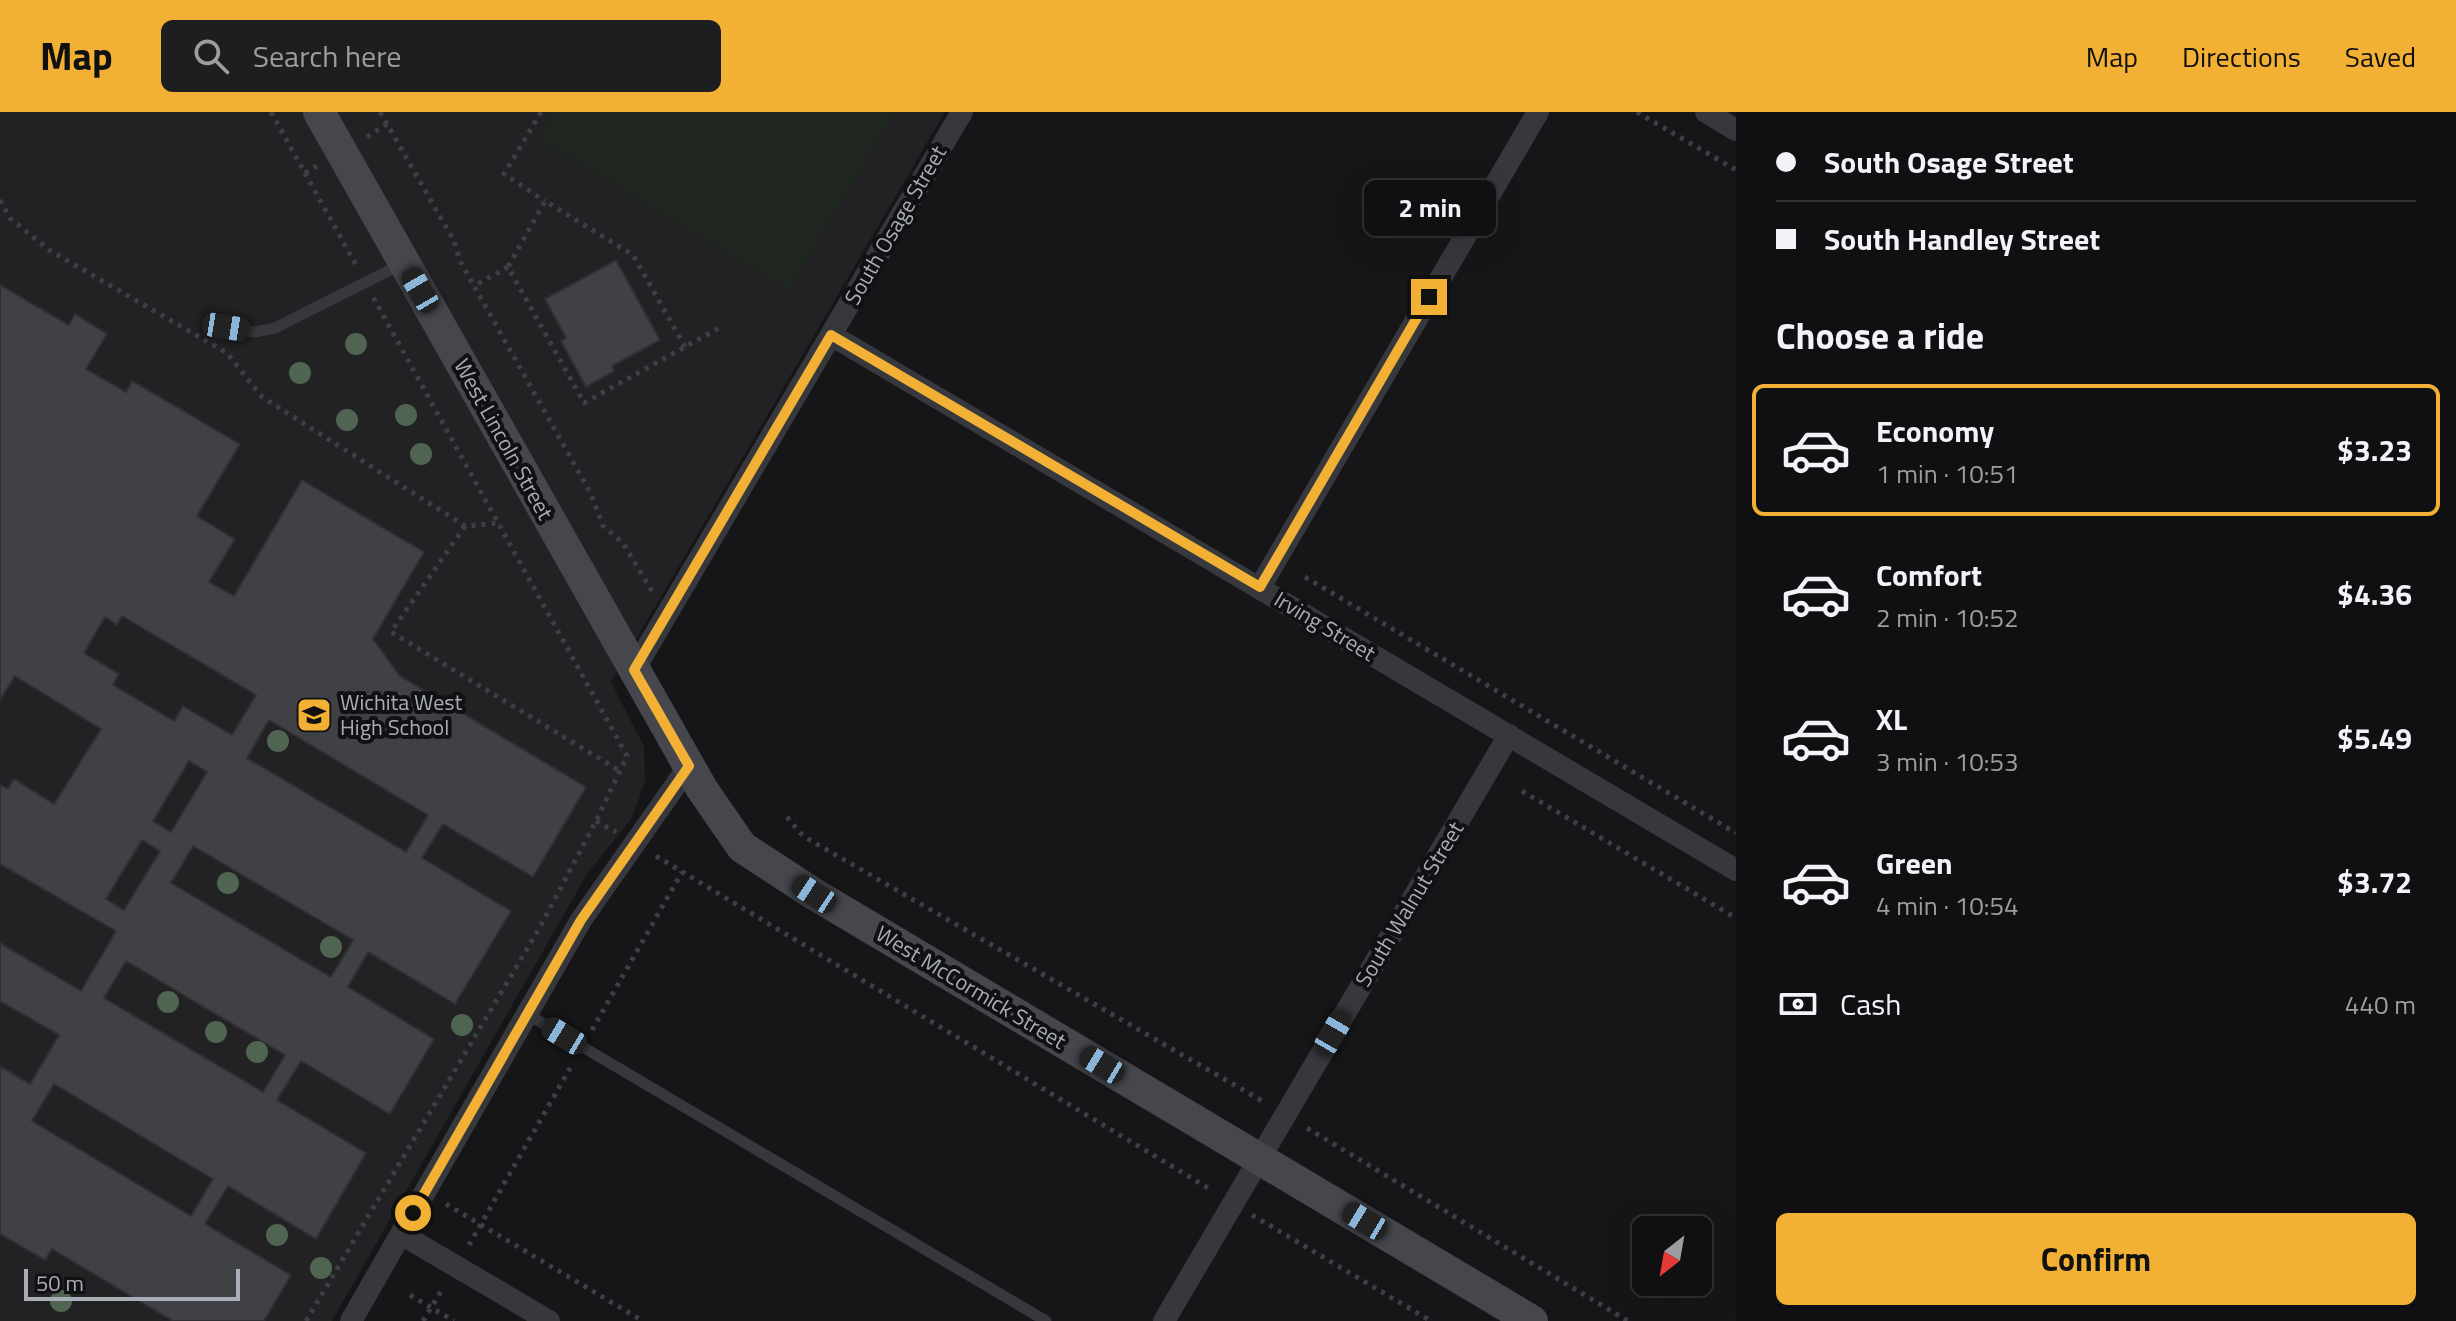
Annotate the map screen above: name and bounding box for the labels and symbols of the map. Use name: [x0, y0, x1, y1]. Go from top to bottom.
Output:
street label: South Osage Street: [835, 139, 955, 311]
callout: 2 min: [1363, 181, 1495, 237]
car: [398, 263, 442, 317]
route end: [1411, 279, 1447, 315]
car: [200, 311, 252, 343]
street label: West Lincoln Street: [446, 352, 563, 526]
street label: Irving Street: [1268, 582, 1382, 670]
place label: Wichita West High School: [340, 685, 463, 744]
school or university icon: Wichita West High School: [295, 696, 333, 734]
street label: South Walnut Street: [1346, 815, 1472, 993]
car: [787, 871, 841, 917]
street label: West McCormick Street: [869, 917, 1073, 1058]
car: [1311, 1006, 1355, 1060]
car: [537, 1013, 591, 1059]
car: [1075, 1042, 1129, 1088]
route start: [395, 1195, 431, 1231]
car: [1338, 1198, 1392, 1244]
north arrow: [1632, 1216, 1712, 1296]
scale bar: [24, 1265, 240, 1301]

